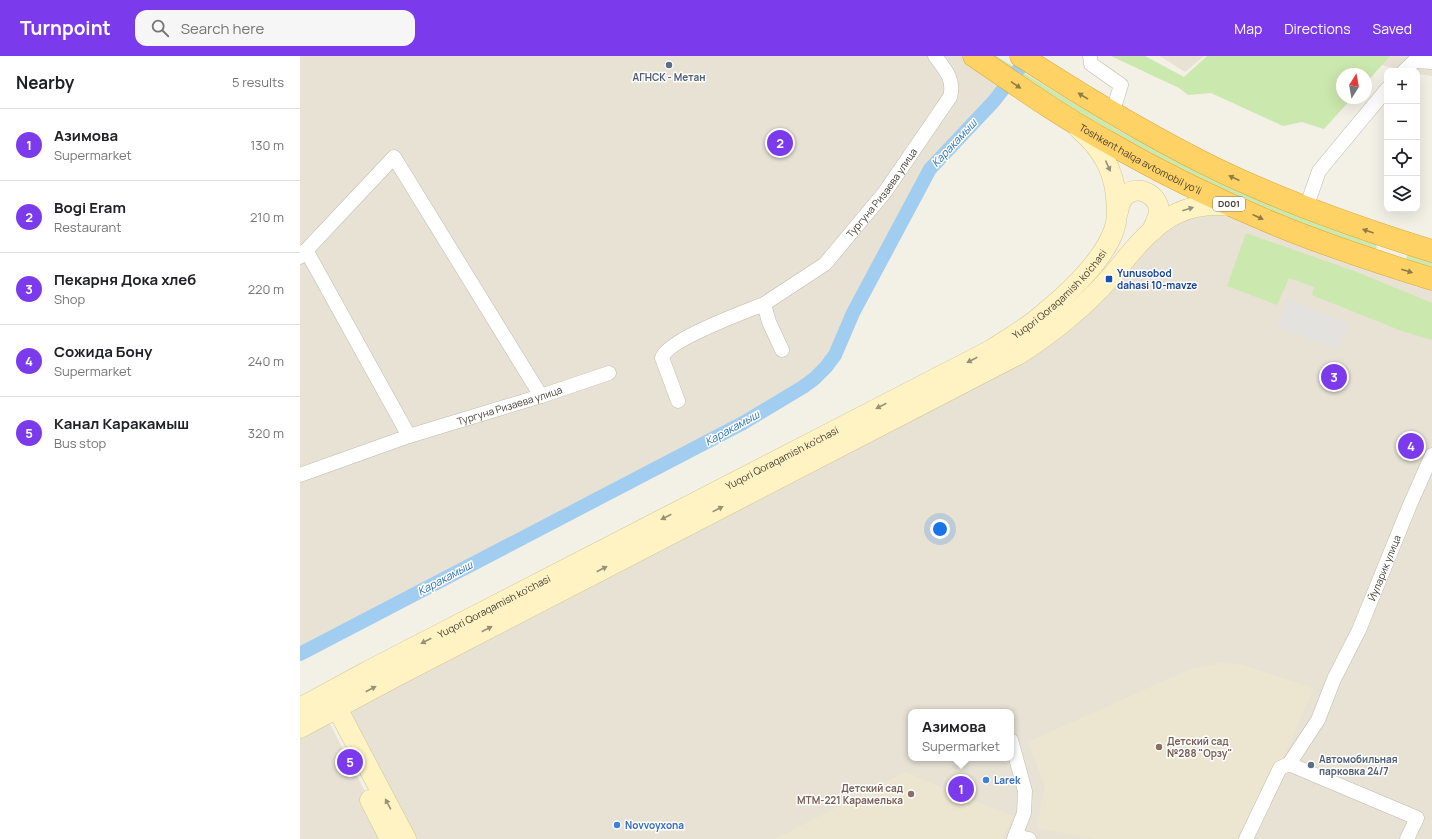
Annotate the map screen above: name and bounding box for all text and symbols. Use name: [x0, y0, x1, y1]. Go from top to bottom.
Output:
search box: [135, 10, 415, 46]
text: Turnpoint: [20, 15, 111, 41]
icon: search: [149, 17, 171, 39]
text: Search here: [181, 18, 264, 39]
text: Map: [1234, 19, 1262, 38]
text: Directions: [1284, 19, 1351, 38]
text: Saved: [1373, 19, 1412, 38]
marker: АГНСК - Метан: [664, 60, 674, 70]
north arrow: [1336, 68, 1372, 104]
map controls: [1384, 68, 1420, 212]
button: +: [1384, 68, 1420, 104]
place label: АГНСК - Метан: [633, 70, 705, 84]
text: Nearby: [16, 71, 74, 94]
text: 5 results: [232, 73, 284, 91]
one-way arrow: [1011, 81, 1022, 89]
one-way arrow: [1077, 93, 1089, 100]
button: −: [1384, 104, 1420, 140]
water label: Каракамыш: [928, 114, 981, 170]
street label: Toshkent halqa avtomobil yo'li: [1077, 120, 1204, 198]
text: Азимова: [54, 125, 118, 146]
pin: 2: [767, 128, 793, 158]
text: 1: [26, 136, 32, 154]
text: 130 m: [250, 136, 284, 154]
button: locate: [1384, 140, 1420, 176]
street label: Тургуна Ризаева улица: [843, 145, 920, 241]
text: Supermarket: [54, 146, 132, 164]
one-way arrow: [1105, 160, 1111, 171]
one-way arrow: [1229, 175, 1240, 181]
button: layers: [1384, 176, 1420, 212]
text: Bogi Eram: [54, 197, 126, 218]
road number: D001: [1213, 197, 1245, 211]
one-way arrow: [1183, 206, 1195, 212]
text: 2: [25, 208, 33, 226]
text: 210 m: [250, 208, 284, 226]
one-way arrow: [1253, 214, 1264, 220]
text: Restaurant: [54, 218, 121, 236]
one-way arrow: [1362, 227, 1374, 233]
street label: Yuqori Qoraqamish ko'chasi: [1009, 247, 1110, 342]
place label: Yunusobod dahasi 10-mavze: [1117, 266, 1197, 292]
text: Пекарня Дока хлеб: [54, 269, 196, 290]
one-way arrow: [1401, 269, 1413, 275]
marker: Yunusobod dahasi 10-mavze: [1104, 274, 1114, 284]
text: 3: [25, 280, 33, 298]
text: 220 m: [248, 280, 284, 298]
text: Shop: [54, 290, 85, 308]
text: Сожида Бону: [54, 341, 152, 362]
text: 4: [25, 352, 33, 370]
text: 240 m: [248, 352, 284, 370]
one-way arrow: [966, 357, 978, 363]
text: Supermarket: [54, 362, 132, 380]
pin: 3: [1321, 362, 1347, 392]
street label: Тургуна Ризаева улица: [455, 382, 564, 428]
one-way arrow: [875, 403, 887, 410]
water label: Каракамыш: [702, 406, 763, 449]
text: Канал Каракамыш: [54, 413, 189, 434]
street label: Yuqori Qoraqamish ko'chasi: [723, 423, 841, 493]
text: 5: [25, 424, 33, 442]
text: 320 m: [248, 424, 284, 442]
pin: 4: [1398, 431, 1424, 461]
text: Bus stop: [54, 434, 106, 452]
one-way arrow: [712, 506, 723, 513]
one-way arrow: [660, 514, 672, 520]
your location: [930, 519, 950, 539]
street label: Йуларик улица: [1365, 533, 1404, 603]
water label: Каракамыш: [415, 556, 476, 598]
one-way arrow: [596, 566, 608, 573]
street label: Yuqori Qoraqamish ko'chasi: [435, 571, 553, 641]
one-way arrow: [481, 626, 493, 632]
one-way arrow: [420, 638, 432, 644]
one-way arrow: [366, 686, 377, 692]
popup: [908, 709, 1014, 761]
text: Азимова: [922, 716, 986, 737]
place label: Детский сад №288 "Орзу": [1167, 734, 1232, 760]
text: Supermarket: [922, 737, 1000, 755]
marker: Детский сад №288 "Орзу": [1154, 742, 1164, 752]
pin: 5: [337, 747, 363, 777]
place label: Автомобильная парковка 24/7: [1319, 752, 1398, 778]
marker: Автомобильная парковка 24/7: [1306, 760, 1316, 770]
place label: Larek: [994, 773, 1021, 787]
pin: 1: [948, 774, 974, 804]
marker: Larek: [981, 775, 991, 785]
place label: Детский сад МТМ-221 Карамелька: [797, 781, 904, 807]
marker: Детский сад МТМ-221 Карамелька: [906, 789, 916, 799]
one-way arrow: [384, 799, 391, 810]
place label: Novvoyxona: [625, 818, 684, 832]
marker: Novvoyxona: [612, 820, 622, 830]

